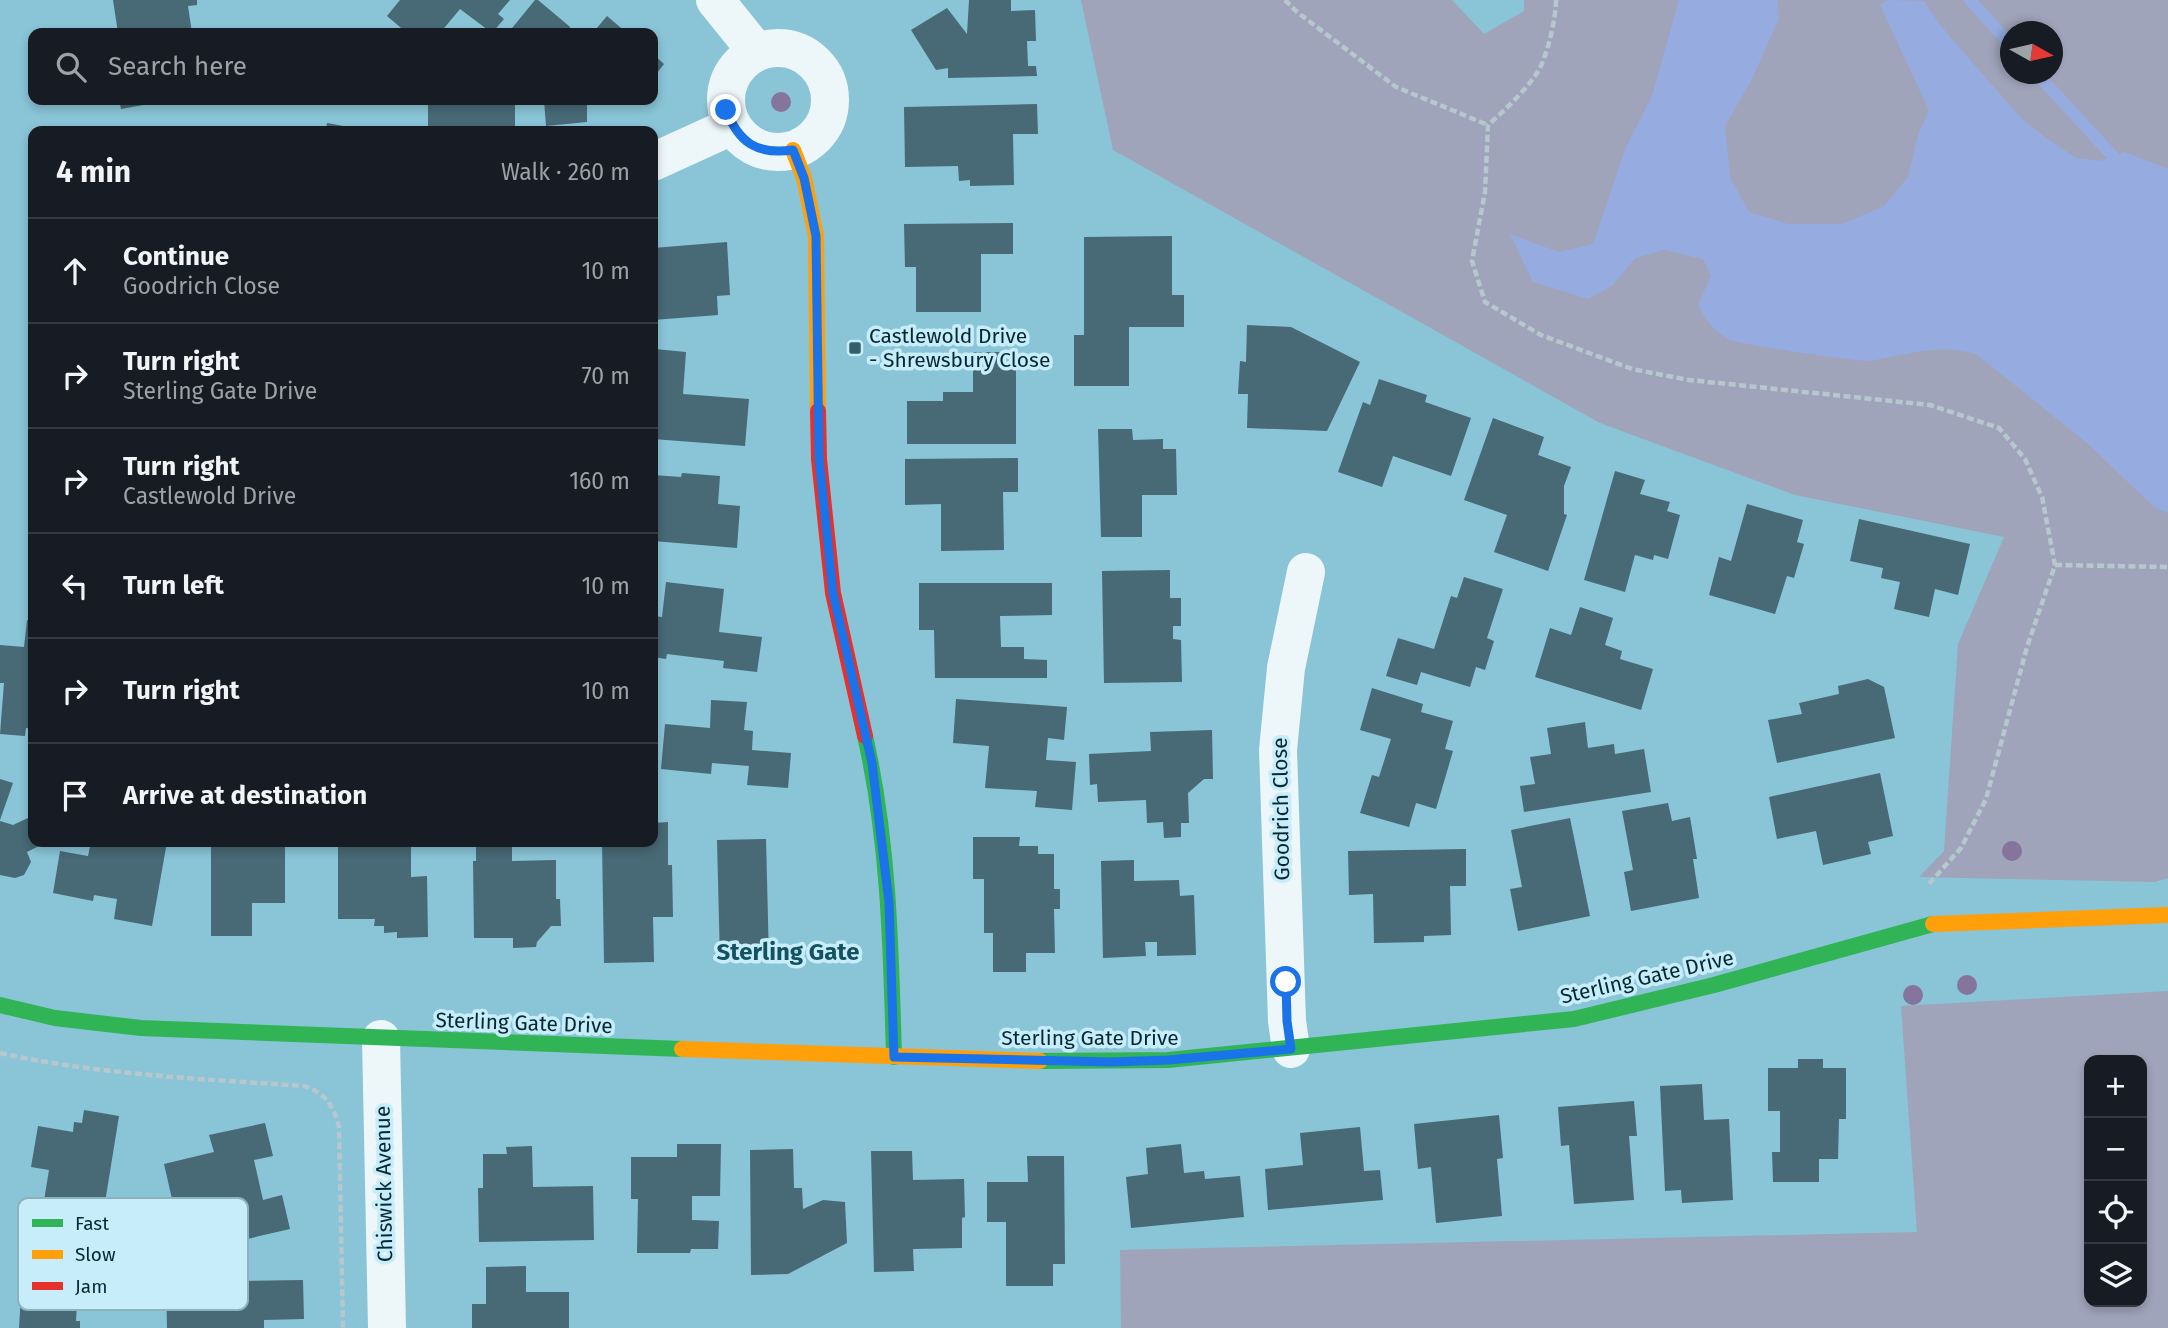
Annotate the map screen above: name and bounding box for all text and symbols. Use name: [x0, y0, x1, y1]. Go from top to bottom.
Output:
north arrow: [2000, 21, 2063, 84]
search box: [28, 28, 658, 105]
icon: search: [52, 48, 90, 86]
text: Search here: [108, 51, 247, 82]
route end: [710, 94, 741, 125]
text: 4 min: [56, 154, 131, 190]
text: Walk · 260 m: [501, 158, 630, 186]
text: Continue: [123, 241, 229, 272]
icon: ahead: [56, 252, 94, 290]
text: 10 m: [581, 257, 630, 285]
text: Goodrich Close: [123, 272, 280, 300]
place label: Castlewold Drive - Shrewsbury Close: [869, 323, 1050, 373]
marker: Castlewold Drive - Shrewsbury Close: [847, 340, 863, 356]
text: Turn right: [123, 346, 240, 377]
icon: right: [56, 357, 94, 395]
text: 70 m: [581, 362, 630, 390]
text: Sterling Gate Drive: [123, 377, 317, 405]
text: Turn right: [123, 451, 240, 482]
icon: right: [56, 462, 94, 500]
text: 160 m: [569, 467, 630, 495]
text: Castlewold Drive: [123, 482, 296, 510]
icon: left: [56, 567, 94, 605]
text: Turn left: [123, 570, 224, 601]
text: 10 m: [581, 572, 630, 600]
icon: right: [56, 672, 94, 710]
text: Turn right: [123, 675, 240, 706]
text: 10 m: [581, 677, 630, 705]
street label: Goodrich Close: [1267, 737, 1295, 881]
icon: arrive: [56, 777, 94, 815]
text: Arrive at destination: [123, 780, 367, 811]
district label: Sterling Gate: [717, 938, 859, 966]
street label: Sterling Gate Drive: [1558, 944, 1736, 1010]
route start: [1270, 966, 1301, 997]
street label: Sterling Gate Drive: [435, 1007, 613, 1039]
street label: Sterling Gate Drive: [1001, 1025, 1179, 1051]
map controls: [2084, 1055, 2147, 1307]
button: +: [2084, 1055, 2147, 1118]
street label: Chiswick Avenue: [370, 1106, 398, 1262]
button: −: [2084, 1118, 2147, 1181]
button: locate: [2084, 1181, 2147, 1244]
legend: [18, 1198, 248, 1310]
text: Fast: [75, 1212, 109, 1235]
text: Slow: [75, 1243, 116, 1266]
button: layers: [2084, 1244, 2147, 1307]
text: Jam: [75, 1275, 107, 1298]

